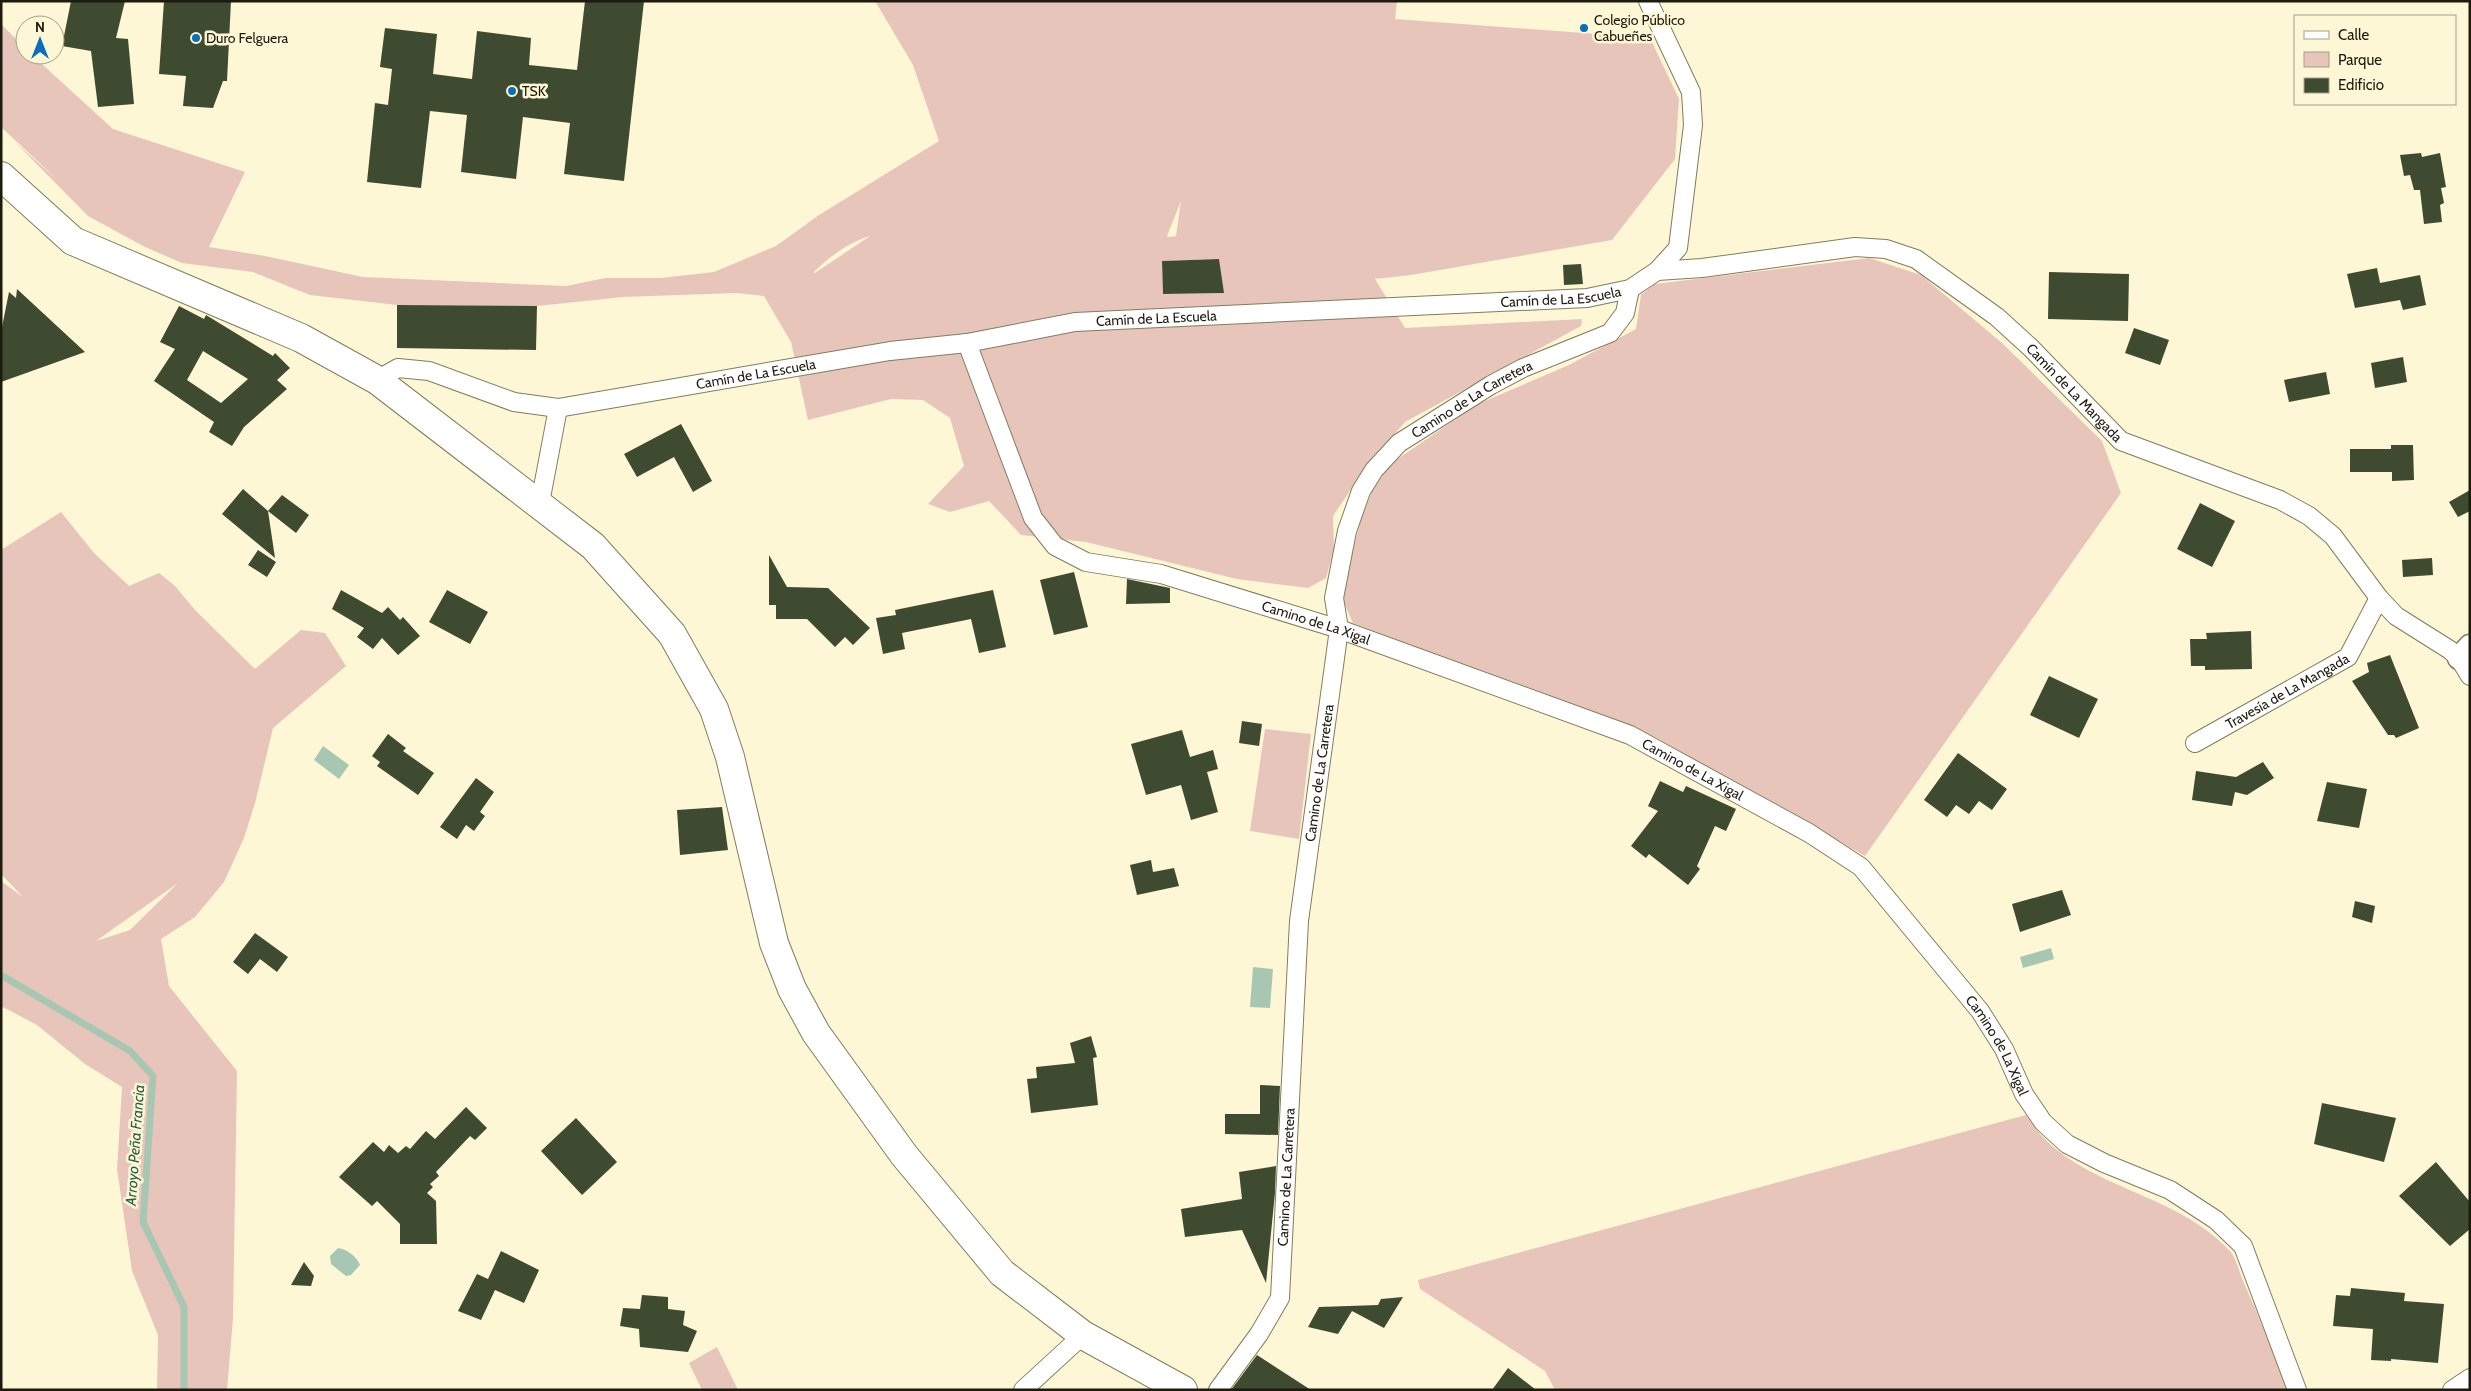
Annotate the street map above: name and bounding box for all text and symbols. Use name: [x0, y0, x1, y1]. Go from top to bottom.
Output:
place label: Colegio Público Cabueñes: [1594, 11, 1685, 45]
north arrow: [15, 15, 65, 65]
legend: [2294, 15, 2456, 105]
text: N: [35, 18, 45, 36]
marker: Colegio Público Cabueñes: [1578, 22, 1590, 34]
text: Calle: [2338, 26, 2369, 44]
place label: Duro Felguera: [206, 29, 289, 47]
marker: Duro Felguera: [190, 32, 202, 44]
text: Parque: [2338, 51, 2382, 69]
text: Edificio: [2338, 76, 2384, 94]
place label: TSK: [522, 82, 546, 100]
marker: TSK: [506, 85, 518, 97]
street label: Camín de La Escuela: [1500, 282, 1623, 311]
street label: Camín de La Escuela: [1096, 306, 1218, 330]
street label: Camín de La Mangada: [2022, 339, 2126, 446]
street label: Camín de La Escuela: [695, 355, 817, 393]
street label: Camino de La Carretera: [1408, 356, 1535, 442]
street label: Camino de La Xigal: [1260, 597, 1373, 649]
street label: Travesía de La Mangada: [2223, 649, 2353, 733]
street label: Camino de La Carretera: [1301, 703, 1338, 843]
street label: Camino de La Xigal: [1639, 734, 1747, 805]
street label: Camino de La Xigal: [1962, 991, 2033, 1099]
water label: Arroyo Peña Francia: [122, 1084, 148, 1207]
street label: Camino de La Carretera: [1274, 1107, 1299, 1247]

